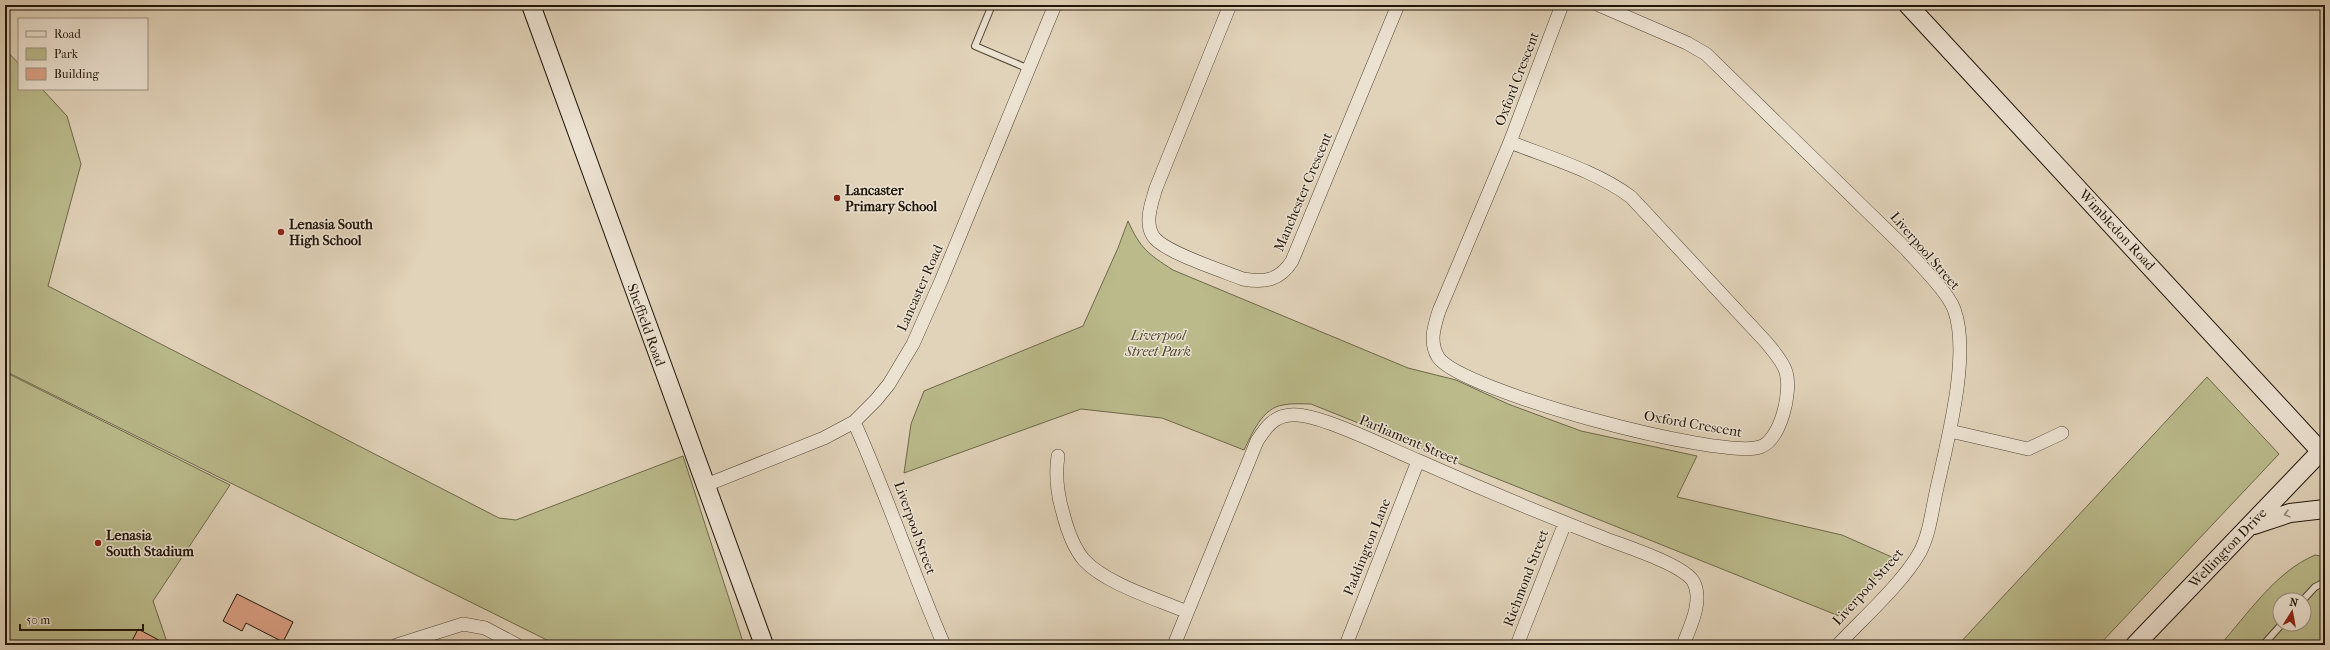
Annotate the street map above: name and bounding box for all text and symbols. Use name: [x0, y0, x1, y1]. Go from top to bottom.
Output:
legend: [18, 18, 148, 90]
text: Road: [54, 27, 81, 41]
street label: Oxford Crescent: [1491, 29, 1543, 129]
text: Park: [54, 47, 79, 61]
text: Building: [54, 67, 99, 81]
street label: Manchester Crescent: [1270, 130, 1336, 254]
place label: Lancaster Primary School: [845, 182, 937, 215]
street label: Wimbledon Road: [2075, 185, 2159, 274]
marker: Lancaster Primary School: [832, 193, 842, 203]
street label: Liverpool Street: [1886, 209, 1964, 293]
place label: Lenasia South High School: [289, 216, 374, 249]
marker: Lenasia South High School: [276, 227, 286, 237]
street label: Lancaster Road: [893, 242, 947, 334]
street label: Sheffield Road: [623, 281, 669, 369]
park label: Liverpool Street Park: [1124, 327, 1191, 360]
street label: Oxford Crescent: [1642, 407, 1744, 441]
street label: Parliament Street: [1357, 411, 1461, 469]
street label: Liverpool Street: [890, 479, 940, 577]
street label: Paddington Lane: [1340, 496, 1394, 598]
street label: Wellington Drive: [2185, 504, 2271, 592]
one-way arrow: [2283, 509, 2290, 518]
place label: Lenasia South Stadium: [106, 527, 194, 560]
street label: Richmond Street: [1500, 527, 1552, 629]
marker: Lenasia South Stadium: [93, 538, 103, 548]
street label: Liverpool Street: [1829, 545, 1907, 629]
north arrow: [2272, 592, 2312, 632]
text: N: [2288, 595, 2300, 610]
scale bar: [20, 606, 143, 632]
text: 50 m: [26, 613, 50, 627]

